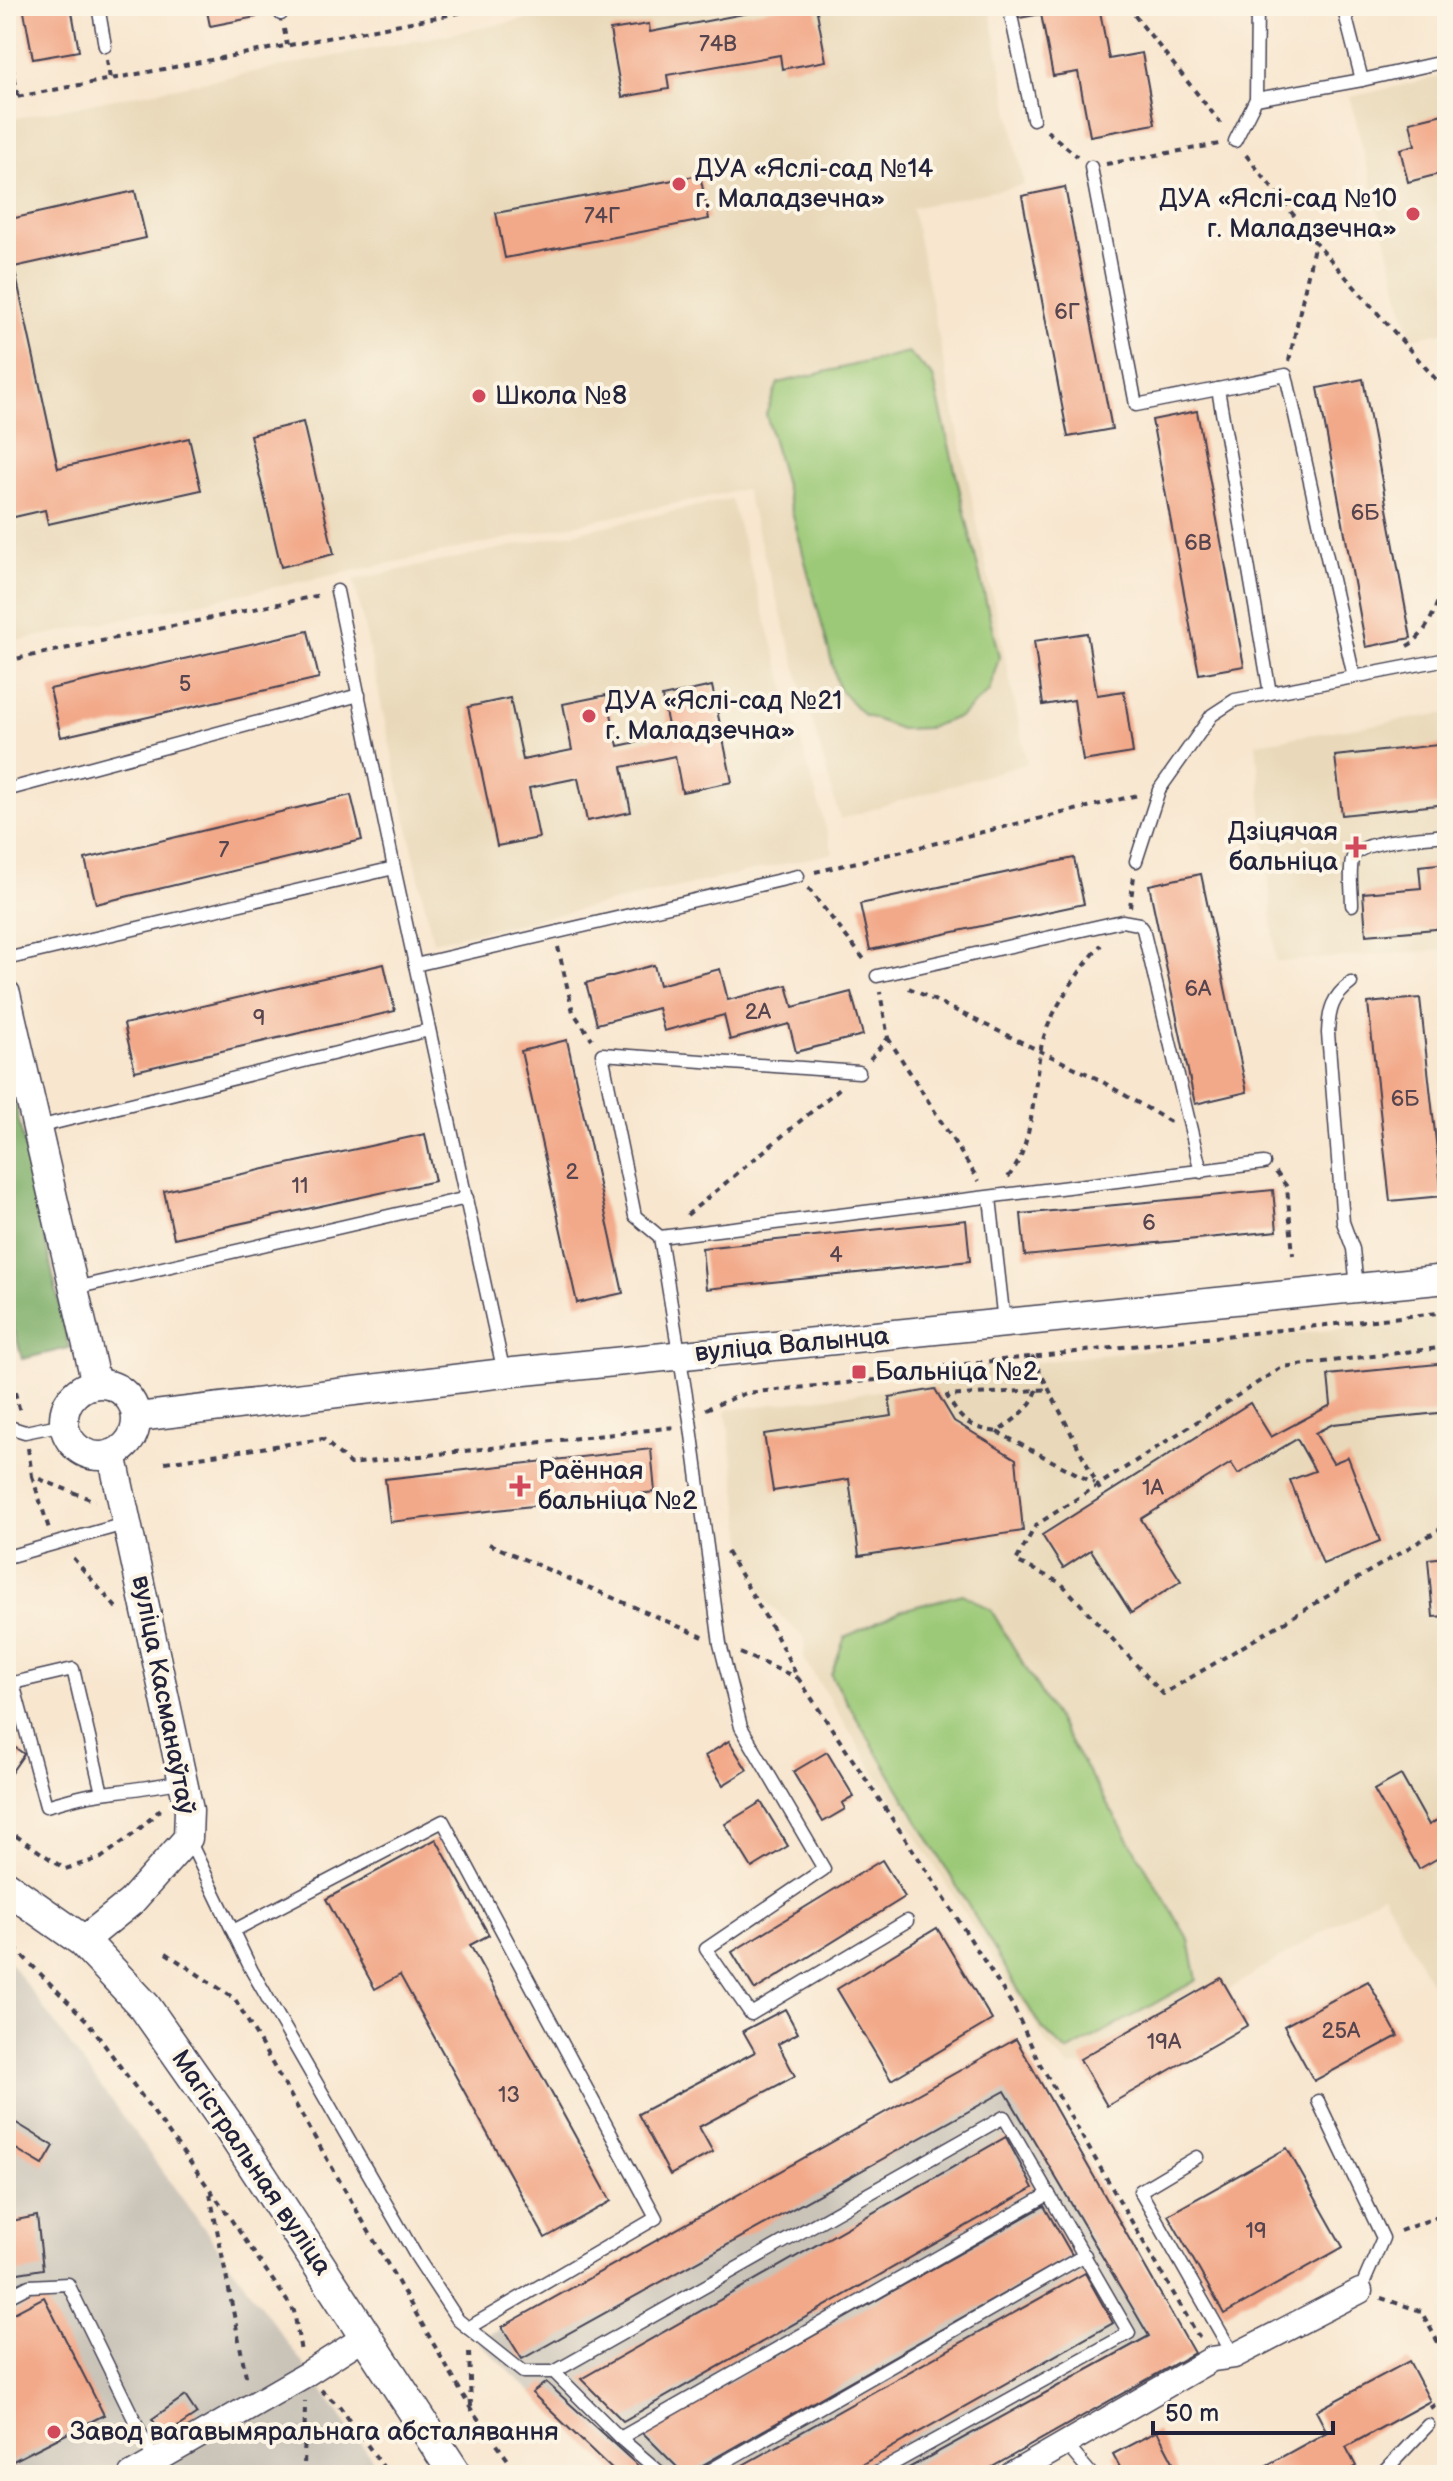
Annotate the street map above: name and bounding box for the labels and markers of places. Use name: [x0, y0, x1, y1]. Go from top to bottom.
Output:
place label: ДУА «Яслі-сад №14 г. Маладзечна»: [695, 154, 933, 215]
marker: ДУА «Яслі-сад №14 г. Маладзечна»: [670, 175, 688, 193]
place label: ДУА «Яслі-сад №10 г. Маладзечна»: [1159, 184, 1397, 245]
marker: ДУА «Яслі-сад №10 г. Маладзечна»: [1404, 205, 1422, 223]
place label: Школа №8: [495, 381, 627, 412]
marker: Школа №8: [470, 387, 488, 405]
place label: ДУА «Яслі-сад №21 г. Маладзечна»: [605, 686, 842, 747]
marker: ДУА «Яслі-сад №21 г. Маладзечна»: [580, 707, 598, 725]
place label: Дзіцячая бальніца: [1228, 817, 1338, 878]
marker: Дзіцячая бальніца: [1345, 836, 1367, 858]
place label: Бальніца №2: [875, 1357, 1039, 1388]
marker: Бальніца №2: [850, 1363, 868, 1381]
place label: Раённая бальніца №2: [538, 1456, 698, 1517]
marker: Раённая бальніца №2: [509, 1475, 531, 1497]
place label: Завод вагавымяральнага абсталявання: [70, 2417, 559, 2448]
marker: Завод вагавымяральнага абсталявання: [45, 2423, 63, 2441]

